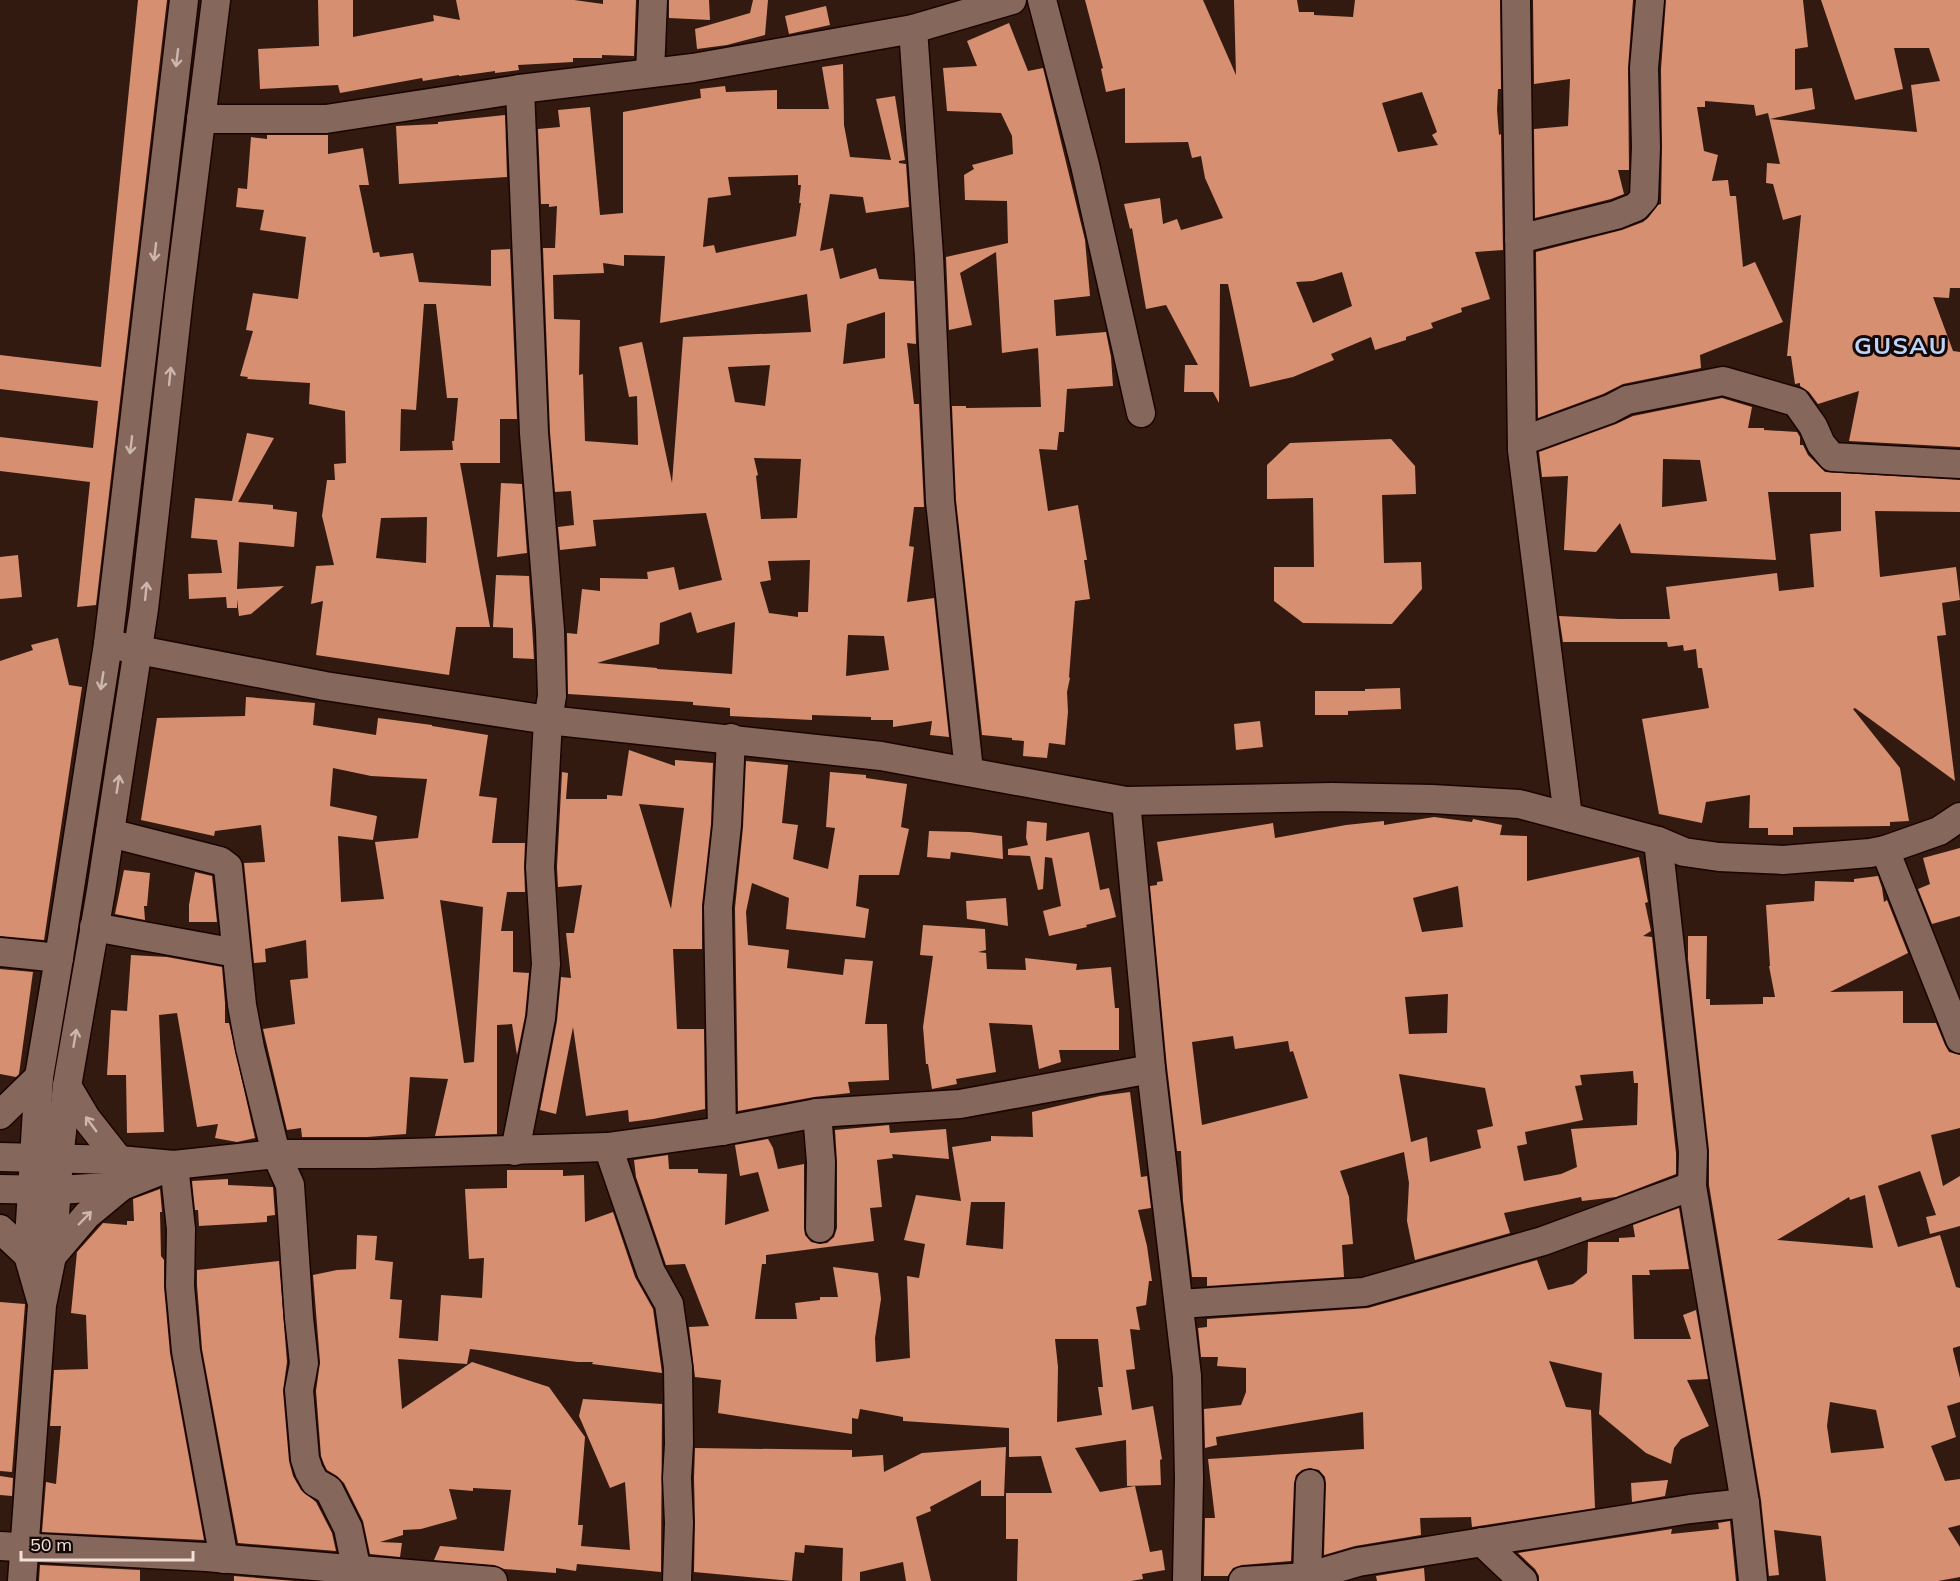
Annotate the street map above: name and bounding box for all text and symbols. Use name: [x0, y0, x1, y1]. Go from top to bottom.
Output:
one-way arrow: [171, 48, 182, 68]
one-way arrow: [149, 241, 160, 261]
district label: GUSAU: [1854, 330, 1948, 360]
one-way arrow: [165, 367, 176, 387]
one-way arrow: [126, 435, 137, 455]
one-way arrow: [141, 581, 152, 601]
one-way arrow: [96, 670, 107, 690]
one-way arrow: [112, 774, 123, 794]
one-way arrow: [70, 1029, 81, 1049]
one-way arrow: [85, 1117, 97, 1133]
one-way arrow: [77, 1211, 92, 1226]
scale bar: [21, 1524, 194, 1562]
text: 50 m: [30, 1533, 72, 1556]

